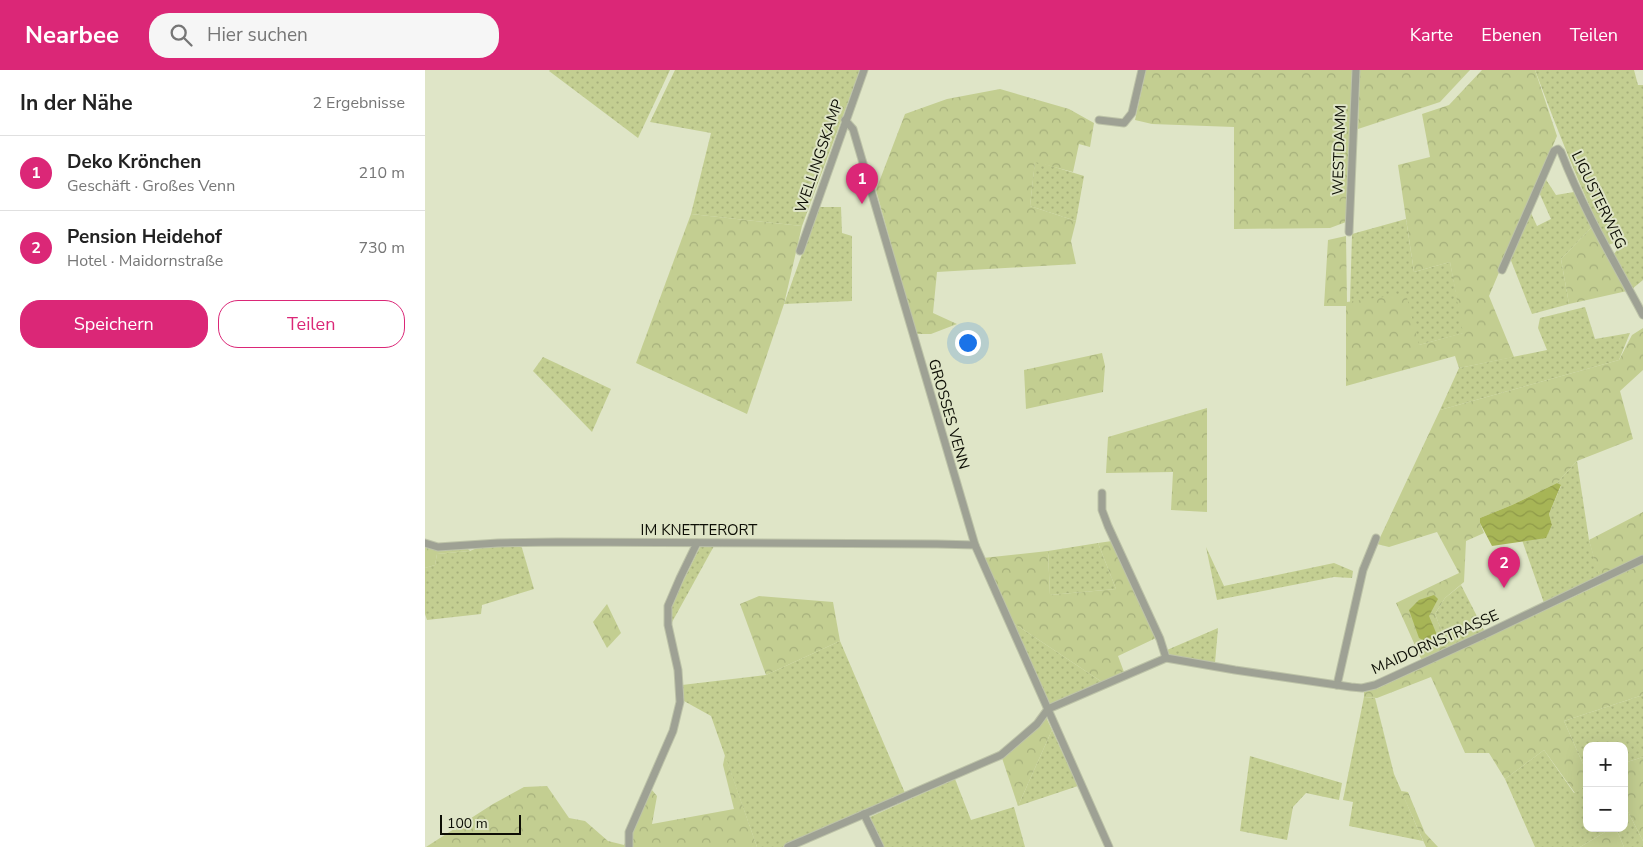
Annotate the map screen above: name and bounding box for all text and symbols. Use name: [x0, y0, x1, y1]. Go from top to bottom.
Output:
search box: [149, 13, 499, 58]
text: Nearbee: [25, 19, 119, 51]
icon: search: [167, 21, 195, 49]
text: Hier suchen: [207, 22, 308, 48]
text: Karte: [1410, 23, 1453, 47]
text: Ebenen: [1481, 23, 1542, 47]
text: Teilen: [1570, 23, 1618, 47]
text: In der Nähe: [20, 89, 133, 117]
text: 2 Ergebnisse: [312, 92, 405, 114]
street label: WELLINGSKAMP: [790, 96, 848, 215]
street label: WESTDAMM: [1327, 104, 1351, 196]
street label: LIGUSTERWEG: [1567, 148, 1631, 252]
text: Deko Krönchen: [67, 149, 201, 175]
text: 1: [31, 162, 41, 184]
text: 210 m: [358, 162, 405, 184]
pin: 1: [846, 163, 878, 204]
text: Geschäft · Großes Venn: [67, 175, 235, 197]
text: Pension Heidehof: [67, 224, 222, 250]
text: 2: [31, 237, 41, 259]
text: 730 m: [358, 237, 405, 259]
text: Hotel · Maidornstraße: [67, 250, 223, 272]
button: Speichern: [20, 300, 208, 348]
button: Teilen: [218, 300, 405, 348]
your location: [955, 330, 981, 356]
street label: GROSSES VENN: [924, 357, 974, 471]
street label: IM KNETTERORT: [641, 520, 757, 540]
pin: 2: [1488, 547, 1520, 588]
street label: MAIDORNSTRASSE: [1368, 605, 1502, 679]
map controls: [1583, 742, 1628, 832]
button: +: [1583, 742, 1628, 787]
button: −: [1583, 787, 1628, 832]
scale bar: [440, 812, 521, 835]
text: 100 m: [447, 814, 488, 833]

